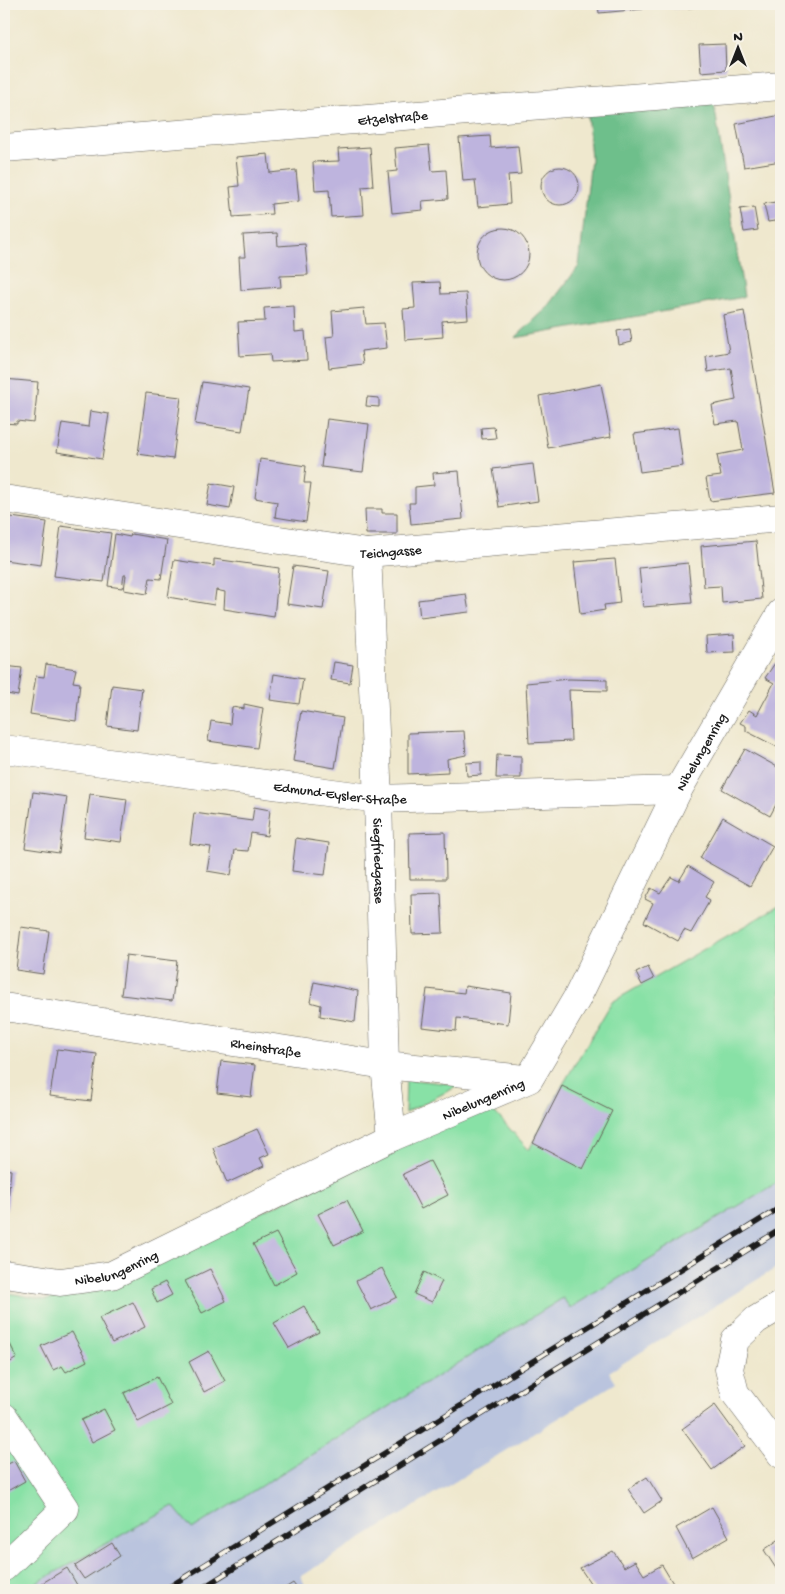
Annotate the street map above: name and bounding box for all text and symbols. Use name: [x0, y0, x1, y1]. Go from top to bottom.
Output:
north arrow: [712, 22, 762, 72]
text: N: [733, 29, 743, 46]
street label: Etzelstraße: [357, 108, 429, 131]
street label: Teichgasse: [358, 542, 423, 564]
street label: Nibelungenring: [673, 710, 732, 795]
street label: Edmund-Eysler-Straße: [272, 779, 408, 810]
street label: Siegfriedgasse: [367, 818, 387, 905]
street label: Rheinstraße: [229, 1036, 303, 1063]
street label: Nibelungenring: [440, 1076, 528, 1126]
street label: Nibelungenring: [74, 1248, 162, 1291]

